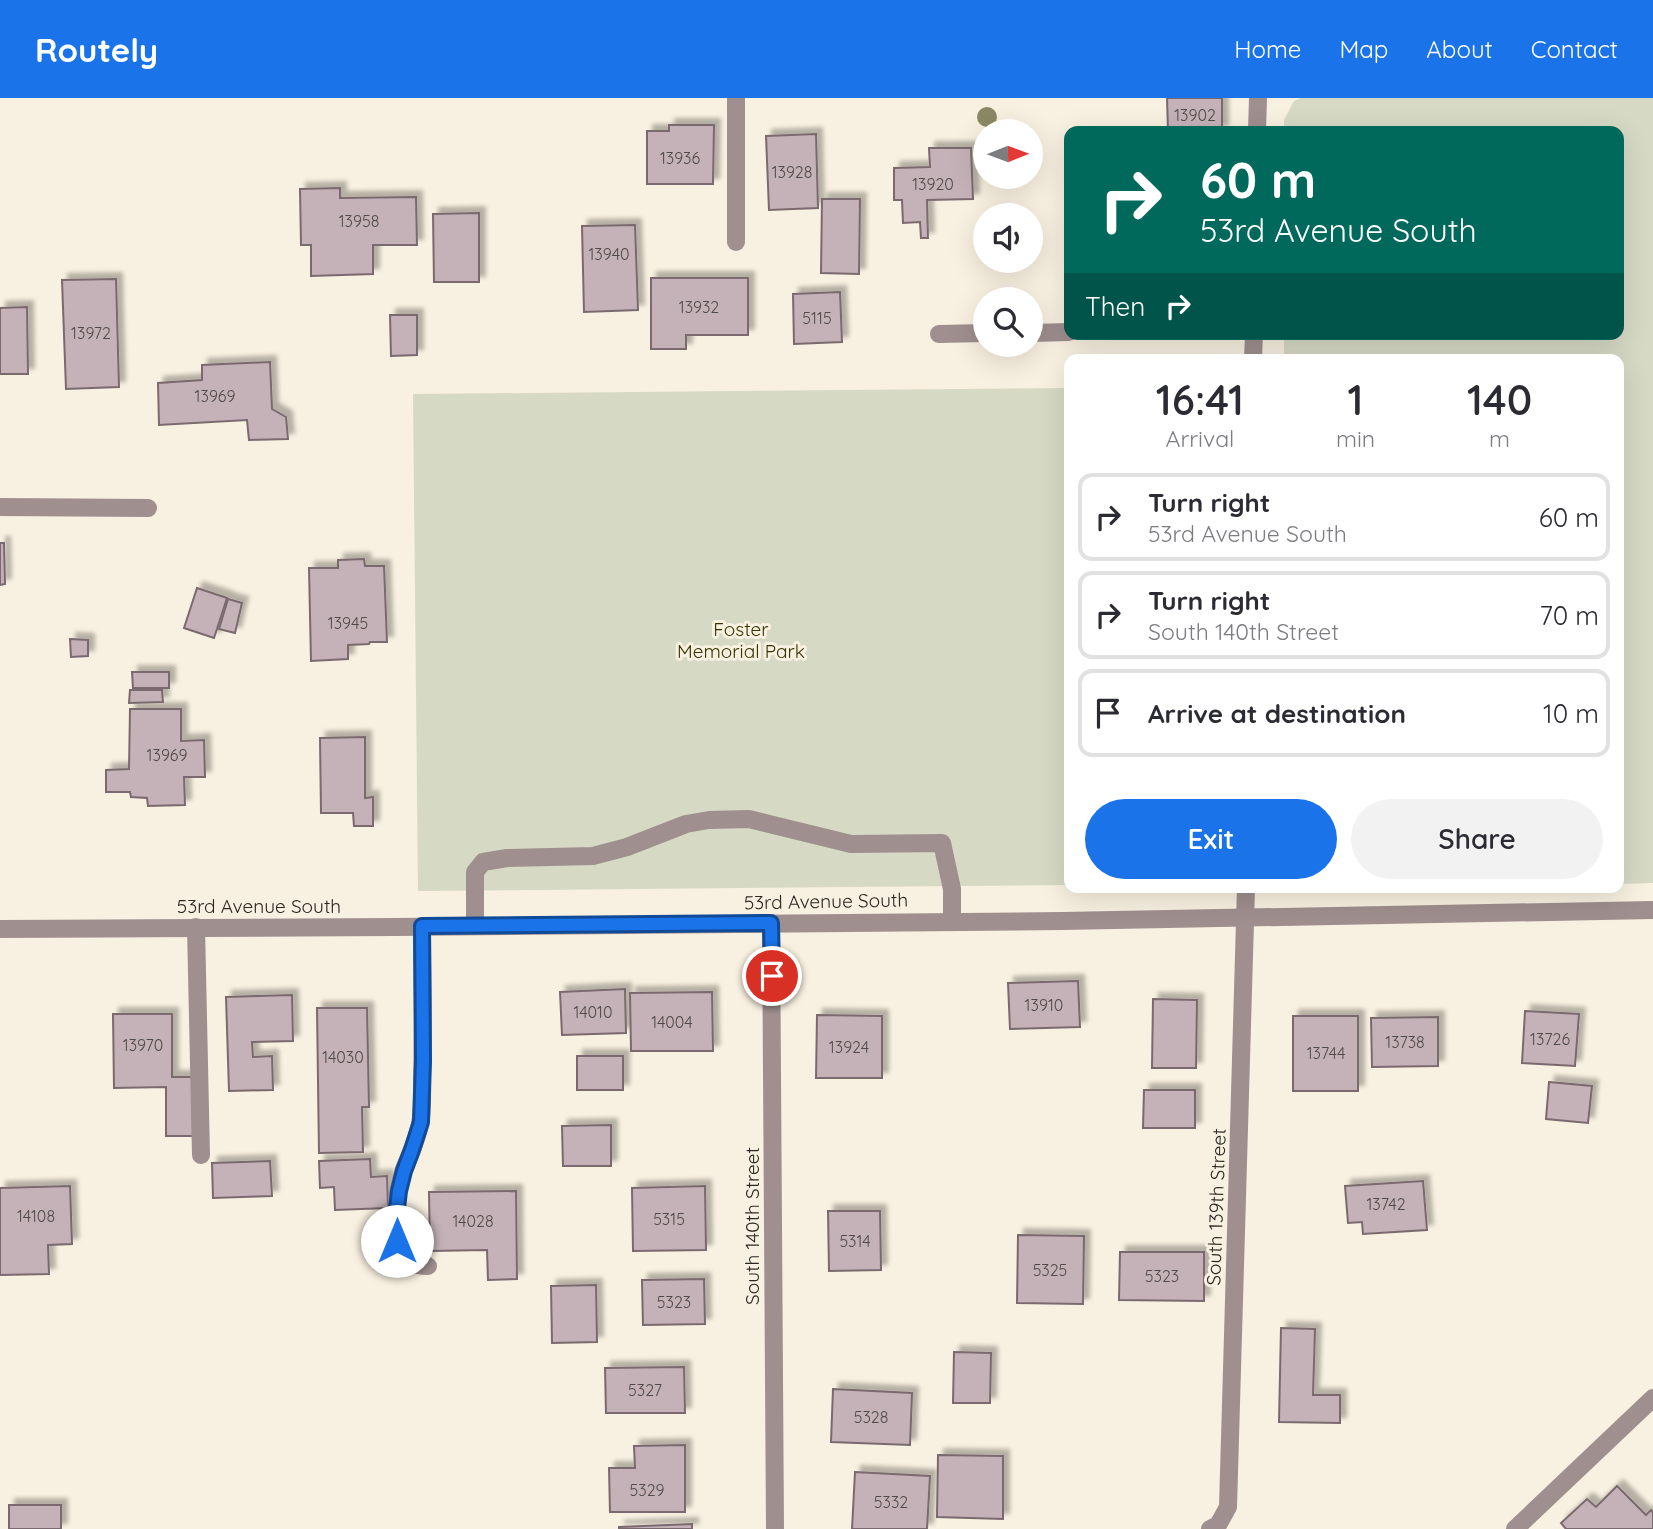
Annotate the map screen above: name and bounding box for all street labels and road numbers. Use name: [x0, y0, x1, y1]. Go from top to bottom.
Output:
street label: 53rd Avenue South: [744, 888, 908, 914]
street label: 53rd Avenue South: [177, 894, 341, 918]
street label: South 139th Street: [1201, 1128, 1231, 1286]
street label: South 140th Street: [740, 1147, 764, 1305]

